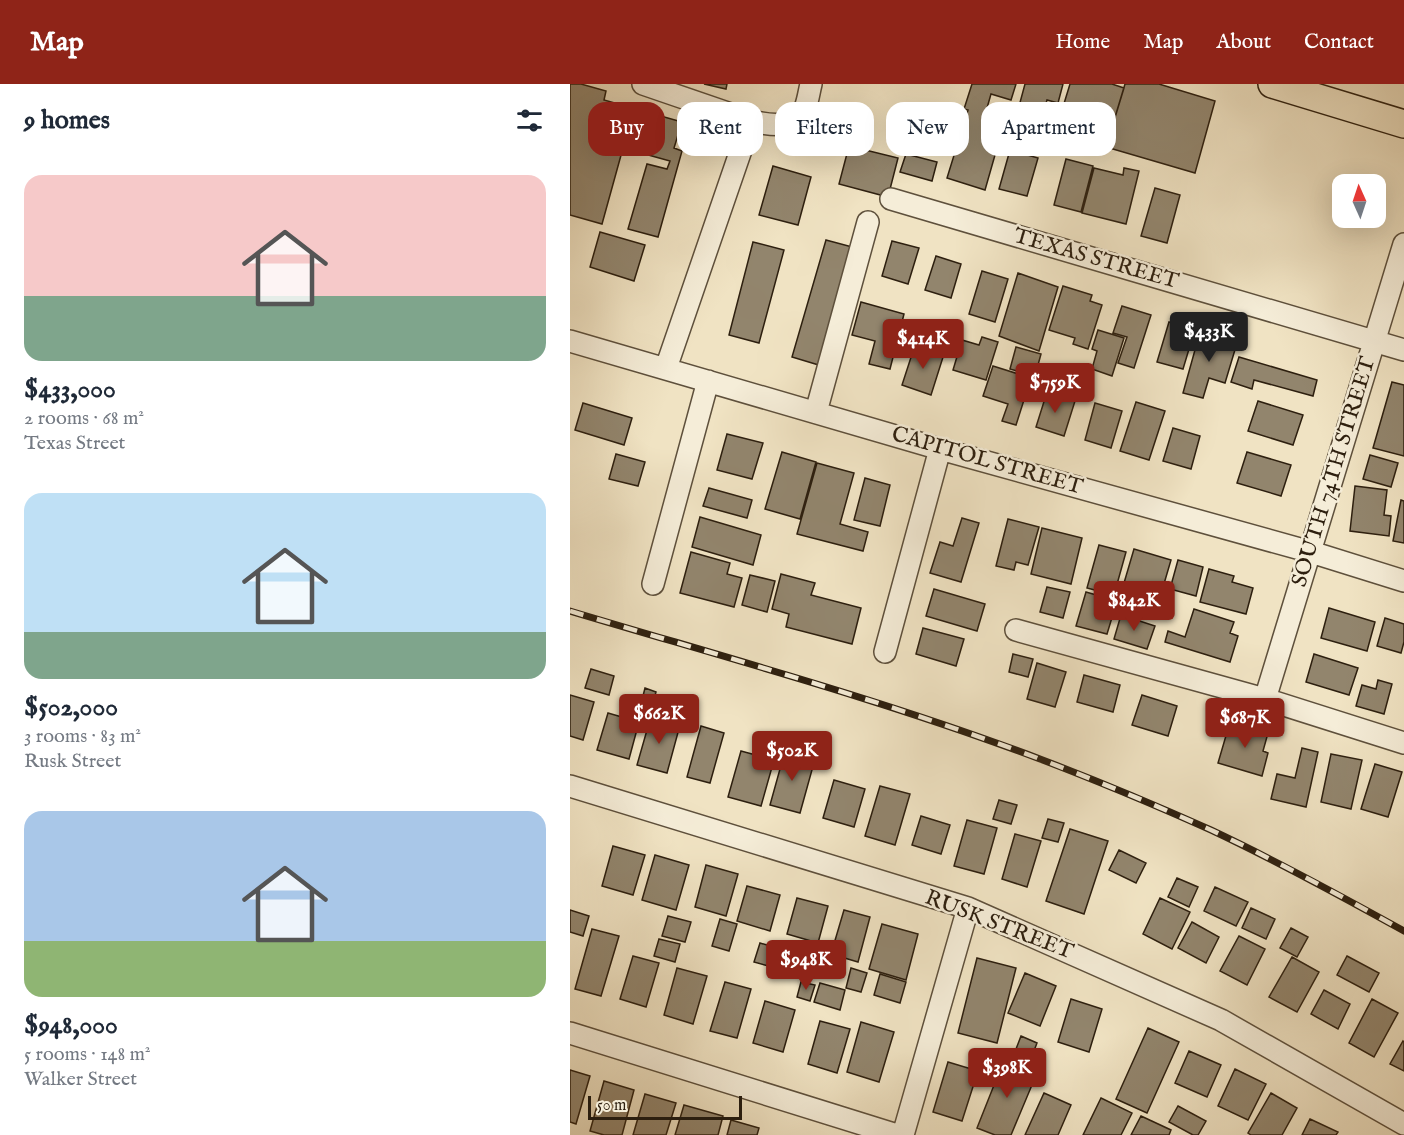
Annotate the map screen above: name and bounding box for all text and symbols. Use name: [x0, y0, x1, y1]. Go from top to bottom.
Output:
text: Map: [30, 25, 84, 60]
text: Home: [1055, 29, 1110, 56]
text: Map: [1143, 29, 1183, 56]
text: About: [1216, 29, 1271, 56]
text: Contact: [1304, 29, 1374, 56]
chip: Buy: [588, 102, 665, 156]
chip: Rent: [677, 102, 763, 156]
chip: Filters: [775, 102, 874, 156]
chip: New: [886, 102, 969, 156]
chip: Apartment: [981, 102, 1116, 156]
text: 9 homes: [24, 104, 110, 137]
icon: filters: [513, 104, 546, 137]
north arrow: [1332, 174, 1386, 228]
map controls: [1332, 174, 1386, 228]
icon: home: [231, 214, 339, 322]
street label: TEXAS STREET: [1010, 222, 1182, 296]
pin: $433K: [1167, 312, 1251, 363]
pin: $414K: [881, 319, 965, 370]
text: $433K: [1184, 319, 1234, 344]
text: $414K: [897, 326, 949, 351]
street label: SOUTH 74TH STREET: [1286, 354, 1382, 590]
pin: $759K: [1013, 363, 1097, 414]
text: $759K: [1030, 370, 1080, 395]
text: $433,000: [24, 373, 116, 406]
text: 2 rooms · 68 m²: [24, 406, 144, 431]
street label: CAPITOL STREET: [888, 420, 1086, 502]
text: Texas Street: [24, 431, 125, 456]
icon: home: [231, 532, 339, 640]
pin: $842K: [1092, 581, 1176, 632]
text: $842K: [1108, 588, 1160, 613]
text: $502,000: [24, 691, 118, 724]
pin: $662K: [617, 694, 701, 745]
pin: $687K: [1203, 698, 1287, 749]
text: $662K: [633, 701, 685, 726]
text: $687K: [1219, 705, 1271, 730]
text: 3 rooms · 83 m²: [24, 724, 141, 749]
pin: $502K: [750, 731, 834, 782]
text: $502K: [766, 738, 818, 763]
text: Rusk Street: [24, 749, 121, 774]
icon: home: [231, 850, 339, 958]
street label: RUSK STREET: [921, 884, 1077, 966]
pin: $948K: [764, 940, 848, 991]
text: $948K: [780, 947, 832, 972]
text: $948,000: [24, 1009, 118, 1042]
text: 5 rooms · 148 m²: [24, 1042, 151, 1067]
pin: $398K: [965, 1048, 1049, 1099]
text: $398K: [982, 1055, 1032, 1080]
text: Walker Street: [24, 1067, 137, 1092]
scale bar: [588, 1093, 742, 1120]
text: 50 m: [597, 1096, 626, 1116]

